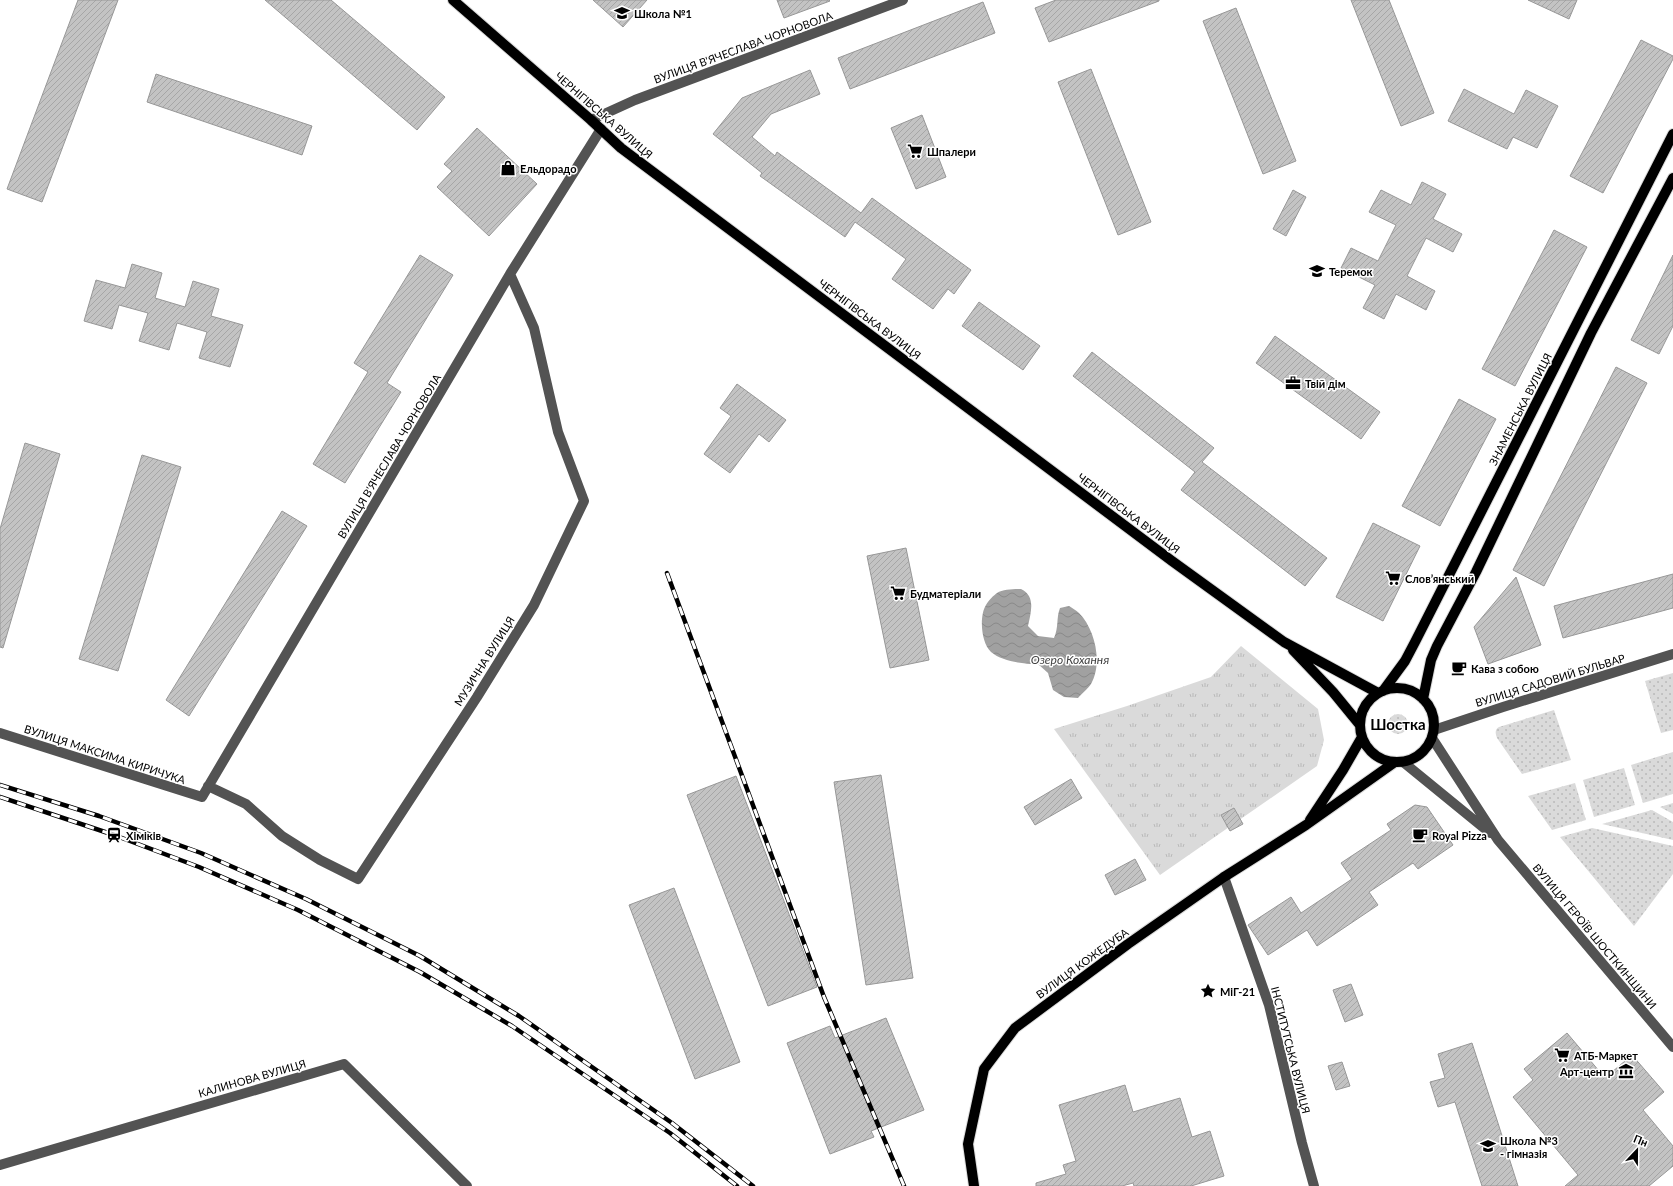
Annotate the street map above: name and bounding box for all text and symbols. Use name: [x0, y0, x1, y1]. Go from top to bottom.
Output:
school or university icon: Школа №1: [613, 4, 631, 22]
place label: Школа №1: [634, 7, 692, 20]
street label: ВУЛИЦЯ В'ЯЧЕСЛАВА ЧОРНОВОЛА: [652, 8, 835, 86]
street label: ЧЕРНІГІВСЬКА ВУЛИЦЯ: [553, 69, 655, 161]
supermarket icon: Шпалери: [906, 142, 924, 160]
place label: Шпалери: [927, 145, 976, 158]
shop icon: Ельдорадо: [499, 159, 517, 177]
place label: Ельдорадо: [520, 162, 576, 175]
school or university icon: Теремок: [1308, 262, 1326, 280]
place label: Теремок: [1329, 265, 1372, 278]
street label: ЧЕРНІГІВСЬКА ВУЛИЦЯ: [816, 276, 924, 362]
street label: ЗНАМЕНСЬКА ВУЛИЦЯ: [1486, 351, 1554, 467]
street label: ВУЛИЦЯ В'ЯЧЕСЛАВА ЧОРНОВОЛА: [335, 371, 444, 541]
office icon: Твій дім: [1284, 374, 1302, 392]
place label: Твій дім: [1305, 377, 1346, 390]
street label: ЧЕРНІГІВСЬКА ВУЛИЦЯ: [1075, 470, 1183, 556]
supermarket icon: Слов’янський: [1384, 569, 1402, 587]
place label: Слов’янський: [1405, 572, 1474, 585]
supermarket icon: Будматеріали: [889, 584, 907, 602]
place label: Будматеріали: [910, 587, 981, 600]
street label: МУЗИЧНА ВУЛИЦЯ: [451, 614, 517, 708]
street label: ВУЛИЦЯ САДОВИЙ БУЛЬВАР: [1474, 651, 1627, 709]
water label: Озеро Кохання: [1031, 652, 1109, 667]
cafe icon: Кава з собою: [1450, 659, 1468, 677]
place label: Кава з собою: [1471, 662, 1539, 675]
district label: Шостка: [1370, 715, 1426, 733]
street label: ВУЛИЦЯ МАКСИМА КИРИЧУКА: [23, 722, 188, 786]
station icon: Хіміків: [105, 826, 123, 844]
cafe icon: Royal Pizza: [1411, 826, 1429, 844]
place label: Хіміків: [126, 829, 162, 842]
place label: Royal Pizza: [1432, 829, 1487, 842]
street label: ВУЛИЦЯ ГЕРОЇВ ШОСТКИНЩИНИ: [1531, 861, 1659, 1011]
street label: ВУЛИЦЯ КОЖЕДУБА: [1033, 925, 1131, 1001]
place icon: МіГ-21: [1199, 982, 1217, 1000]
place label: МіГ-21: [1220, 985, 1255, 998]
street label: ІНСТИТУТСЬКА ВУЛИЦЯ: [1269, 985, 1313, 1115]
supermarket icon: АТБ-Маркет: [1553, 1046, 1571, 1064]
place label: АТБ-Маркет: [1573, 1049, 1638, 1062]
street label: КАЛИНОВА ВУЛИЦЯ: [197, 1056, 307, 1100]
museum icon: Арт-центр: [1617, 1062, 1635, 1080]
place label: Арт-центр: [1559, 1065, 1614, 1078]
north arrow: [1617, 1130, 1657, 1170]
text: Пн: [1632, 1132, 1650, 1149]
place label: Школа №3 - гімназія: [1500, 1134, 1558, 1160]
school or university icon: Школа №3 - гімназія: [1479, 1137, 1497, 1155]

